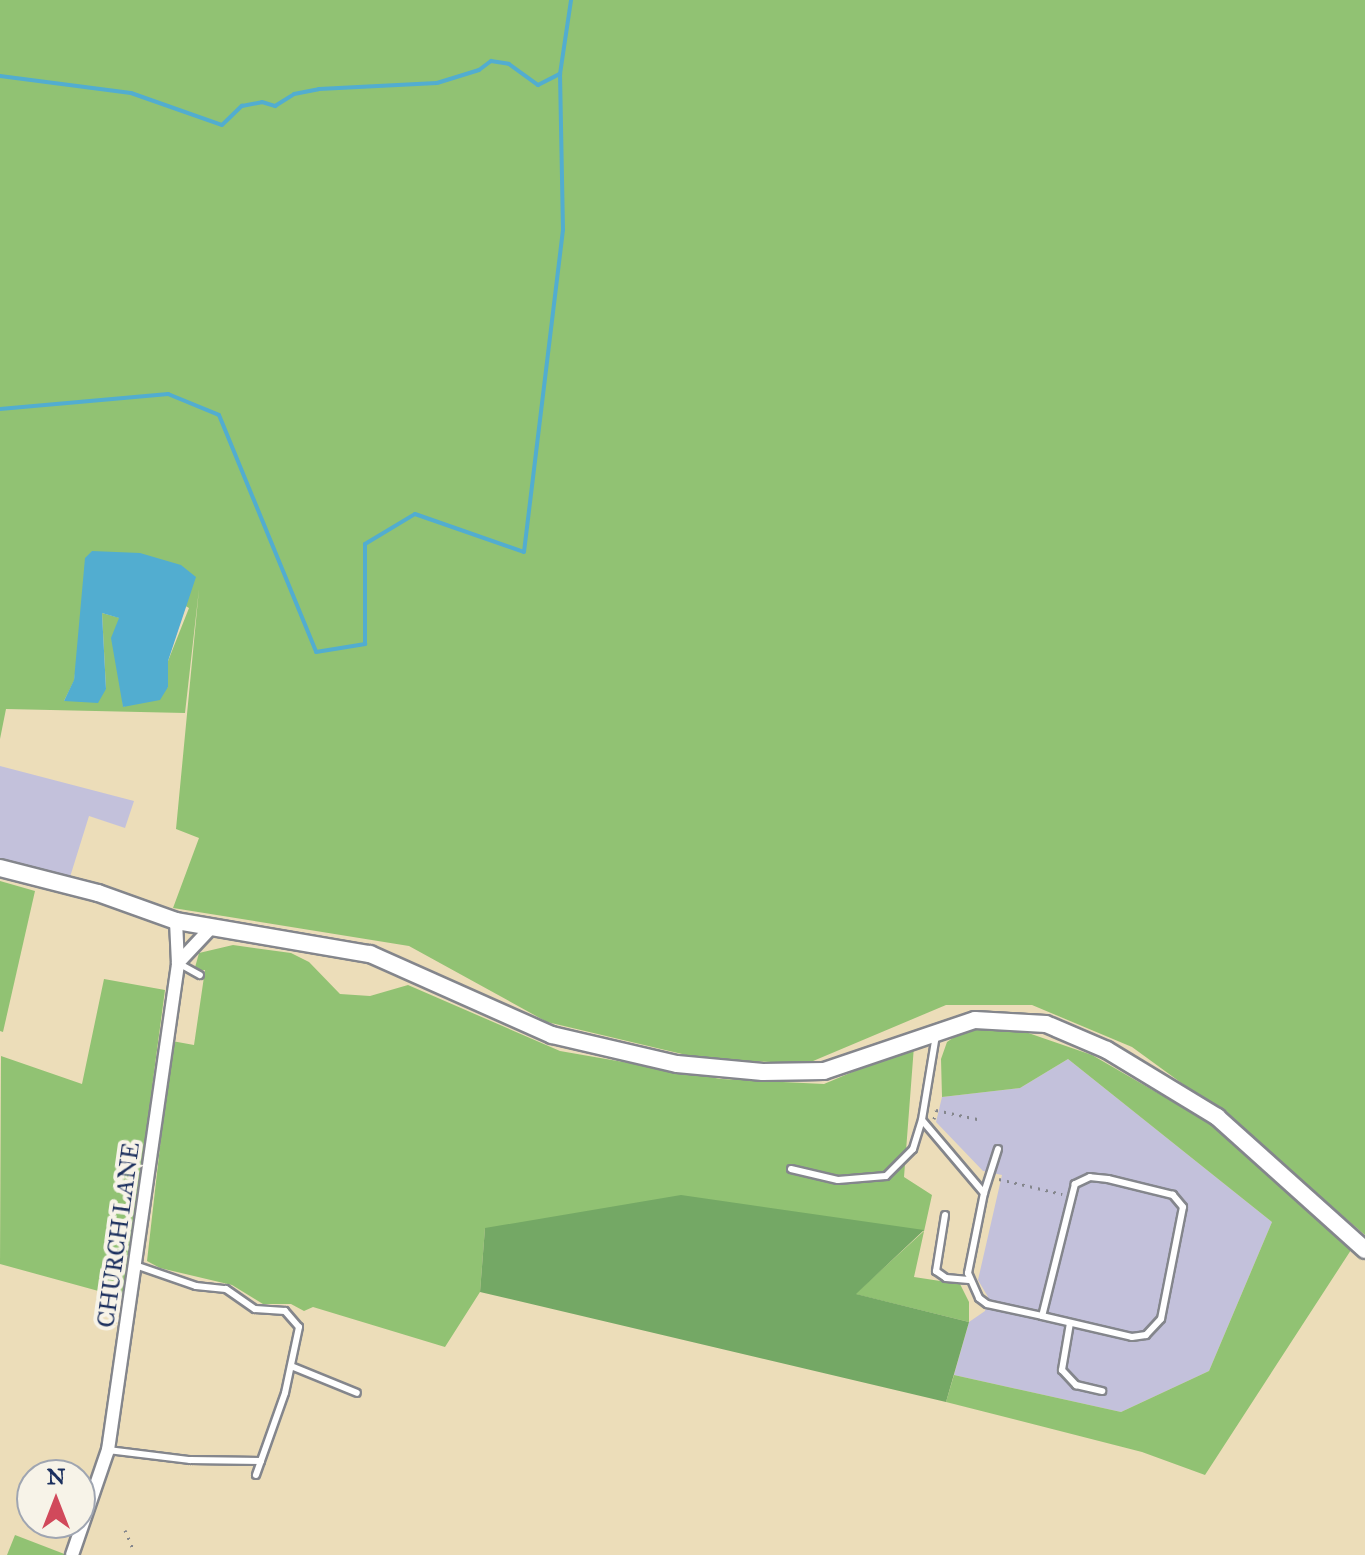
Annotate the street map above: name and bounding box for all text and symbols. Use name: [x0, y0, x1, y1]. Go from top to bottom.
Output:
street label: CHURCH LANE: [92, 1140, 146, 1330]
north arrow: [16, 1459, 96, 1539]
text: N: [47, 1463, 65, 1490]

